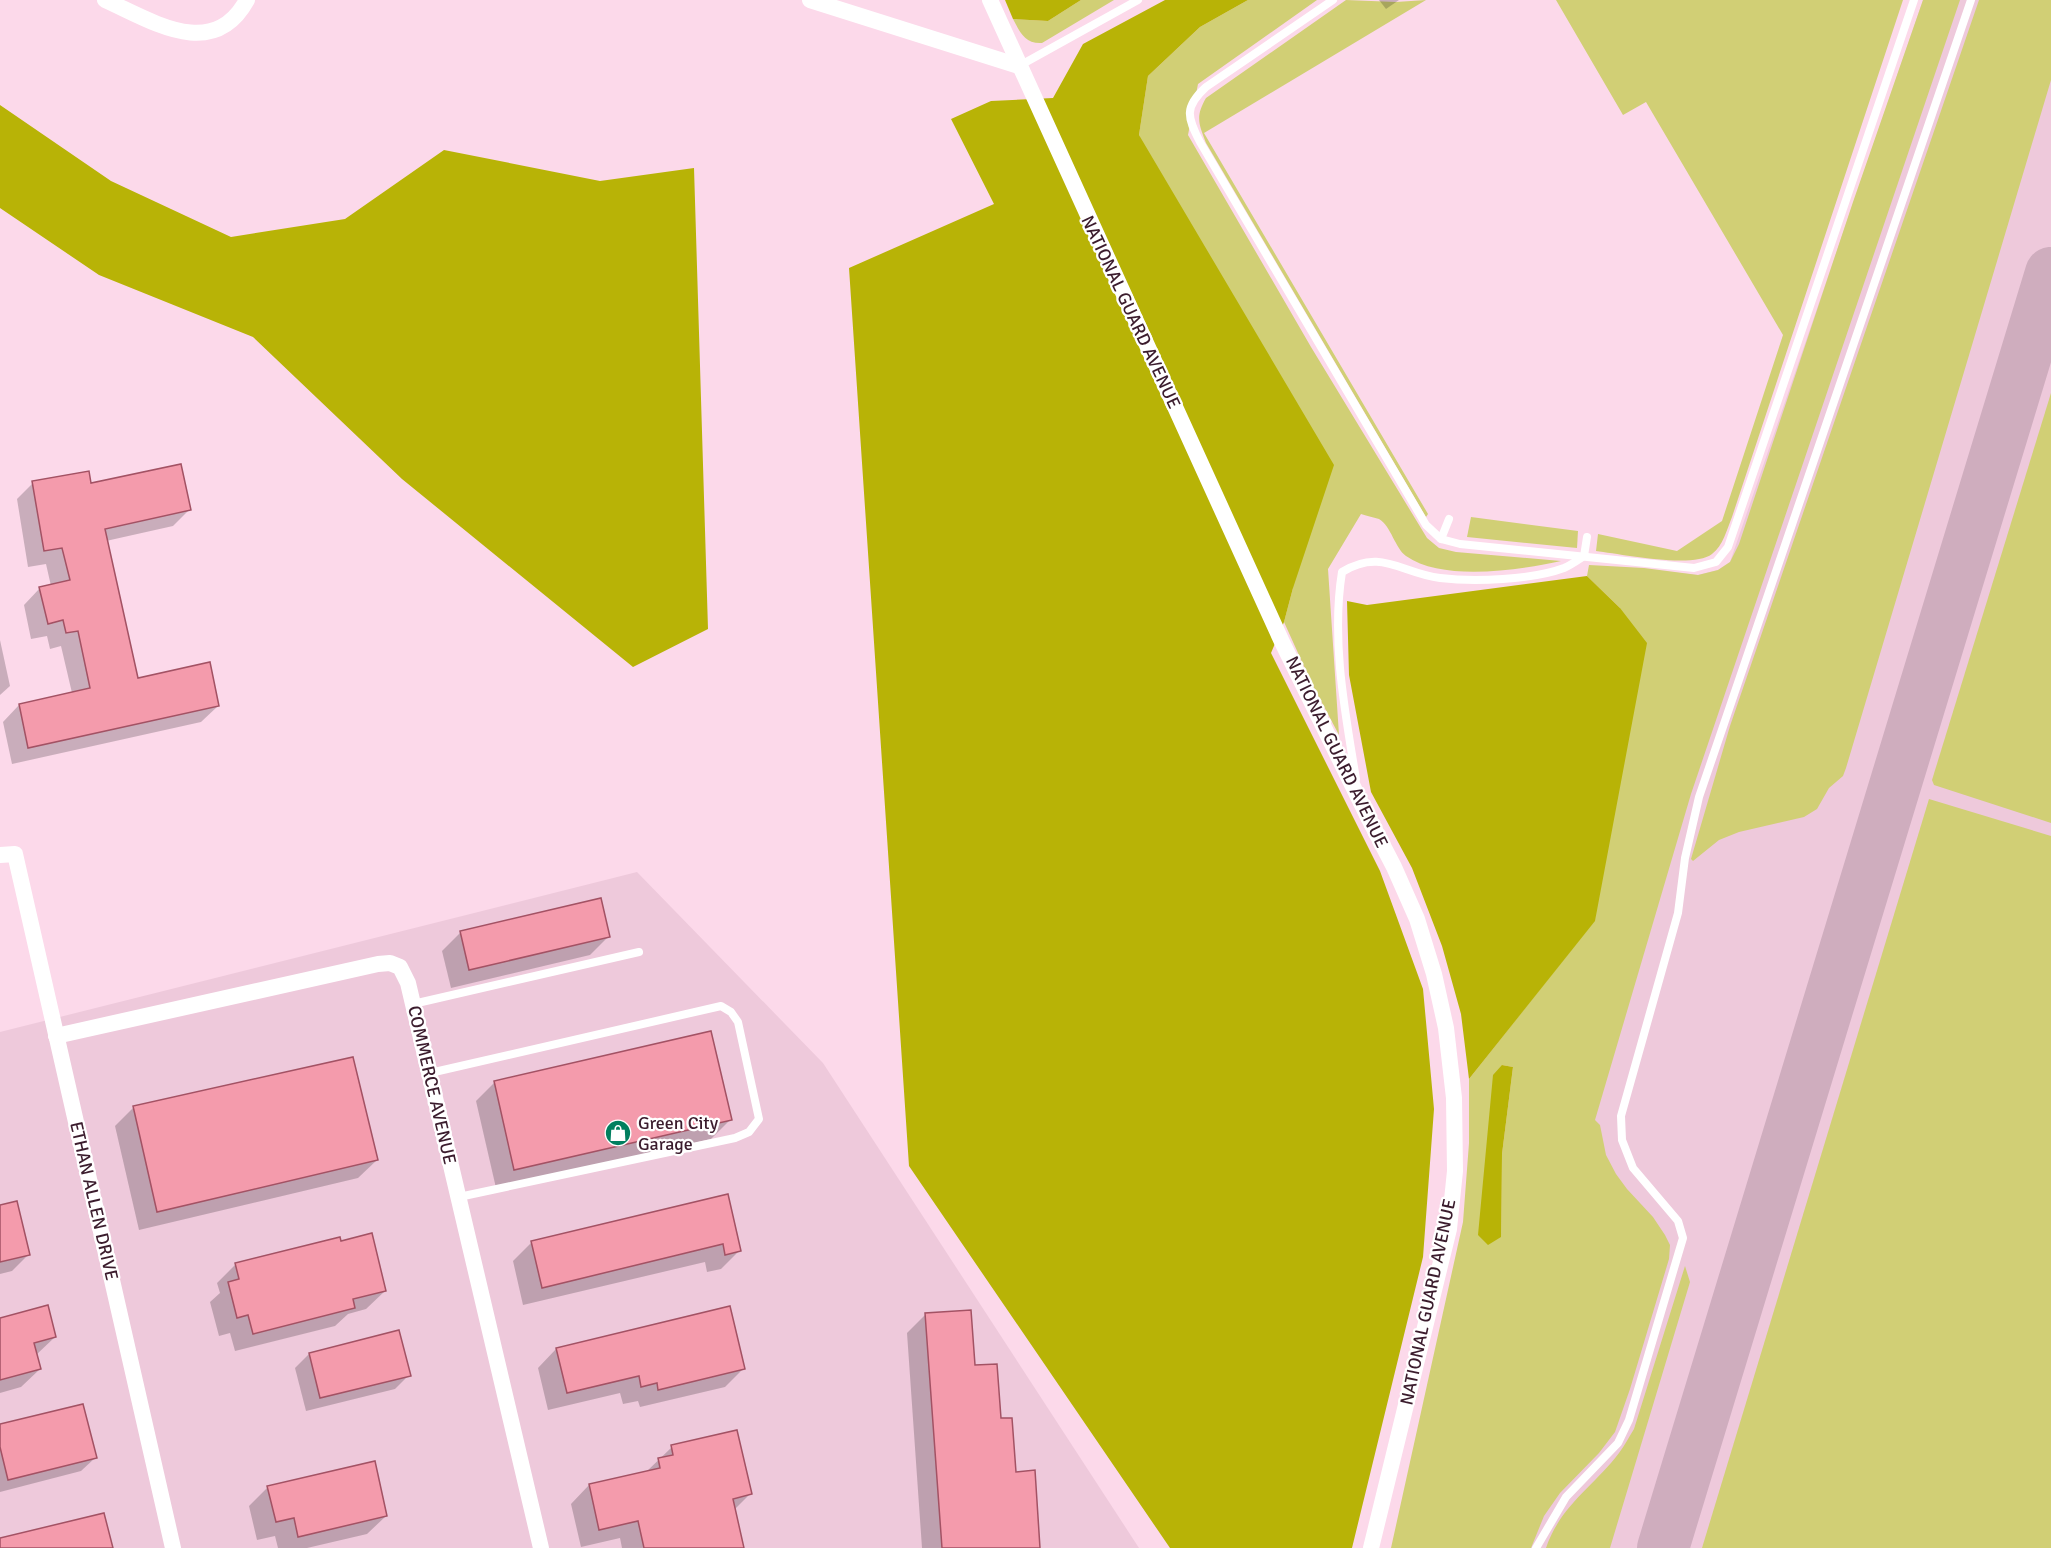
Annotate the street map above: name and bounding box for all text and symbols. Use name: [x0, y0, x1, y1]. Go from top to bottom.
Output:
street label: NATIONAL GUARD AVENUE: [1077, 212, 1185, 412]
street label: NATIONAL GUARD AVENUE: [1281, 653, 1393, 851]
street label: COMMERCE AVENUE: [403, 1003, 461, 1167]
place label: Green City Garage: [638, 1112, 719, 1155]
shop icon: Green City Garage: [603, 1118, 633, 1148]
street label: ETHAN ALLEN DRIVE: [65, 1119, 123, 1283]
street label: NATIONAL GUARD AVENUE: [1395, 1197, 1461, 1407]

